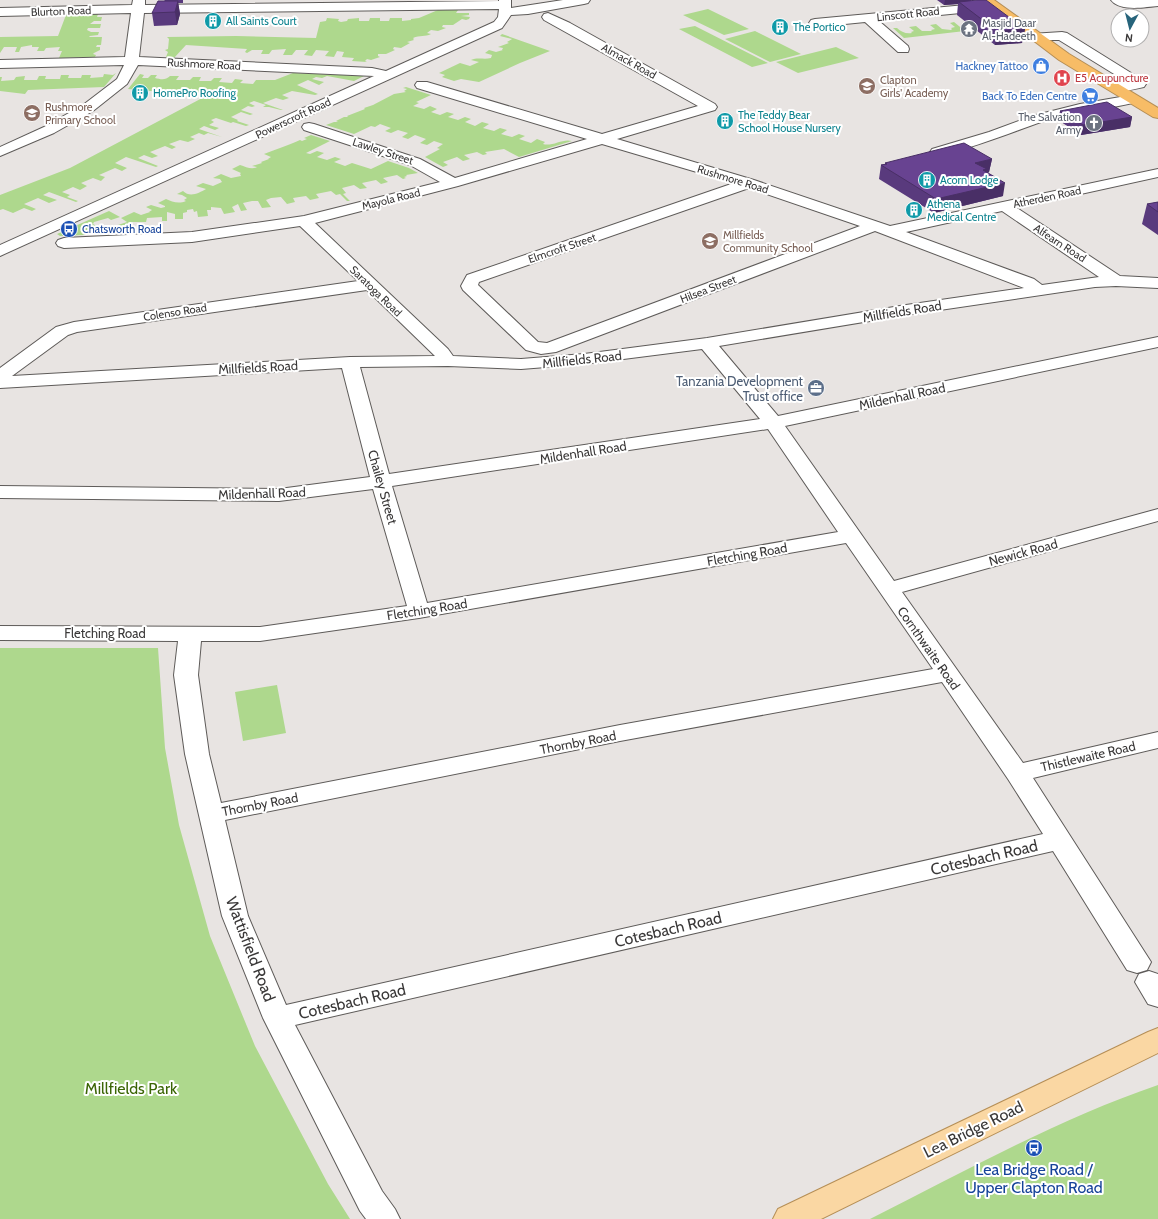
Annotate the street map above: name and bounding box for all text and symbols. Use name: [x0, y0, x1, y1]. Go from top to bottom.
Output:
street label: Blurton Road: [31, 3, 91, 19]
street label: Linscott Road: [876, 4, 940, 24]
north arrow: [1110, 8, 1150, 48]
building icon: All Saints Court: [203, 11, 223, 31]
place label: All Saints Court: [226, 14, 297, 28]
place label: Masjid Daar Al-Hadeeth: [982, 16, 1036, 43]
building icon: The Portico: [770, 17, 790, 37]
temple icon: Masjid Daar Al-Hadeeth: [959, 19, 979, 39]
place label: The Portico: [793, 20, 846, 34]
text: N: [1124, 31, 1133, 45]
street label: Almack Road: [599, 40, 659, 82]
street label: Rushmore Road: [167, 55, 241, 73]
shop icon: Hackney Tattoo: [1031, 56, 1051, 76]
place label: Hackney Tattoo: [956, 59, 1028, 73]
hospital icon: E5 Acupuncture: [1052, 68, 1072, 88]
place label: E5 Acupuncture: [1075, 71, 1149, 85]
place label: Clapton Girls' Academy: [880, 73, 949, 100]
school or university icon: Clapton Girls' Academy: [857, 76, 877, 96]
building icon: HomePro Roofing: [130, 83, 150, 103]
place label: HomePro Roofing: [153, 86, 236, 100]
supermarket icon: Back To Eden Centre: [1080, 86, 1100, 106]
place label: Back To Eden Centre: [982, 89, 1077, 103]
street label: Powerscroft Road: [253, 94, 333, 142]
place label: Rushmore Primary School: [45, 100, 116, 127]
school or university icon: Rushmore Primary School: [22, 103, 42, 123]
place label: The Teddy Bear School House Nursery: [738, 108, 841, 135]
place label: The Salvation Army: [1018, 110, 1081, 137]
building icon: The Teddy Bear School House Nursery: [715, 111, 735, 131]
church icon: The Salvation Army: [1084, 113, 1104, 133]
street label: Lawley Street: [351, 135, 415, 167]
street label: Rushmore Road: [696, 162, 770, 196]
building icon: Acorn Lodge: [917, 170, 937, 190]
place label: Acorn Lodge: [940, 173, 999, 187]
street label: Atherden Road: [1012, 183, 1082, 211]
street label: Mayola Road: [360, 185, 422, 213]
place label: Athena Medical Centre: [927, 197, 997, 224]
building icon: Athena Medical Centre: [904, 200, 924, 220]
bus stop icon: Chatsworth Road: [59, 219, 79, 239]
street label: Alfearn Road: [1031, 221, 1089, 265]
place label: Chatsworth Road: [82, 222, 162, 236]
place label: Millfields Community School: [723, 228, 813, 255]
street label: Elmcroft Street: [526, 230, 598, 266]
school or university icon: Millfields Community School: [700, 231, 720, 251]
street label: Saratoga Road: [347, 263, 405, 319]
street label: Hilsea Street: [678, 272, 738, 306]
street label: Millfields Road: [861, 297, 943, 325]
street label: Colenso Road: [142, 300, 208, 324]
street label: Millfields Road: [541, 347, 623, 371]
street label: Millfields Road: [218, 357, 298, 377]
place label: Tanzania Development Trust office: [676, 373, 804, 404]
office icon: Tanzania Development Trust office: [806, 378, 826, 398]
street label: Mildenhall Road: [857, 379, 947, 413]
street label: Mildenhall Road: [538, 437, 628, 467]
street label: Chailey Street: [365, 448, 401, 527]
street label: Mildenhall Road: [218, 483, 306, 503]
street label: Newick Road: [987, 535, 1059, 569]
street label: Fletching Road: [706, 539, 788, 569]
street label: Fletching Road: [386, 595, 468, 623]
street label: Cornthwaite Road: [894, 603, 964, 693]
street label: Fletching Road: [64, 625, 146, 641]
street label: Thornby Road: [539, 727, 617, 757]
street label: Thistlewaite Road: [1039, 737, 1137, 775]
street label: Thornby Road: [221, 789, 299, 819]
street label: Cotesbach Road: [929, 836, 1039, 879]
street label: Wattisfield Road: [222, 894, 279, 1004]
street label: Cotesbach Road: [613, 908, 723, 951]
street label: Cotesbach Road: [297, 980, 407, 1023]
park label: Millfields Park: [85, 1079, 178, 1098]
street label: Lea Bridge Road: [920, 1097, 1026, 1162]
bus stop icon: Lea Bridge Road / Upper Clapton Road: [1024, 1138, 1044, 1158]
place label: Lea Bridge Road / Upper Clapton Road: [965, 1160, 1103, 1197]

